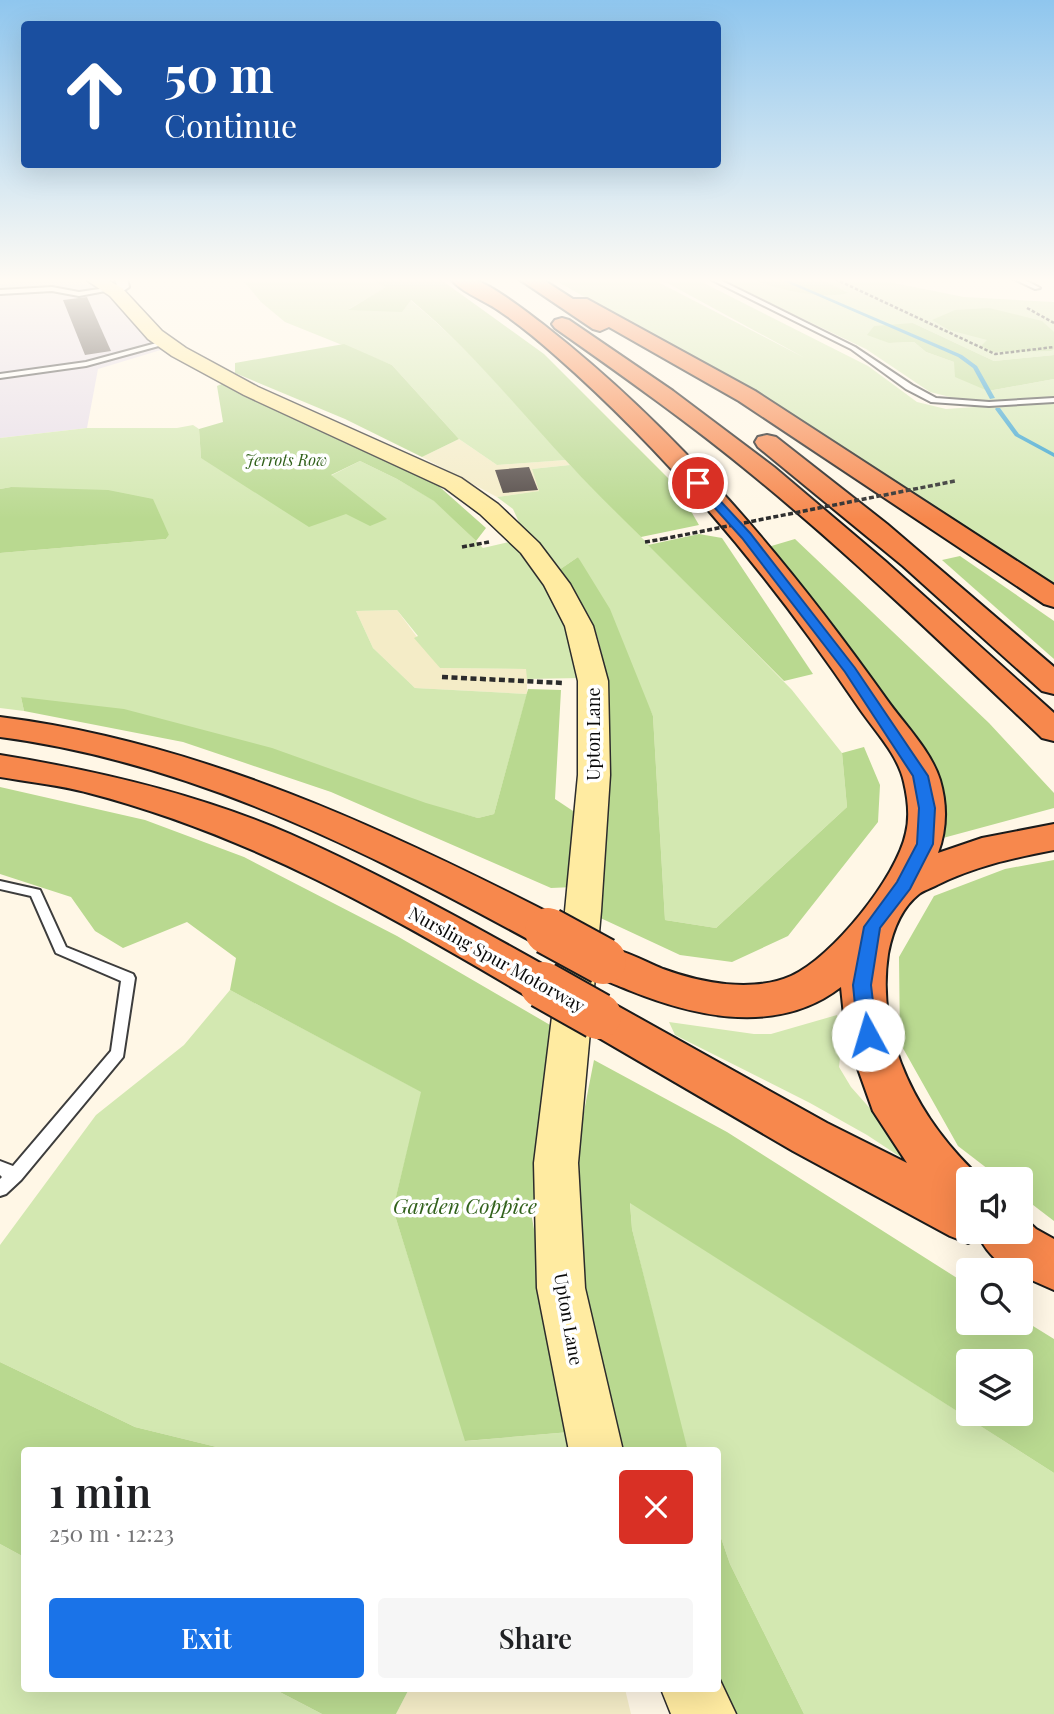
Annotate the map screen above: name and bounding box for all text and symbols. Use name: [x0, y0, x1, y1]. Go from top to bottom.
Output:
text: 50 m: [164, 40, 274, 105]
icon: ahead: [49, 49, 140, 140]
text: Continue: [164, 103, 297, 146]
park label: Jerrots Row: [245, 449, 327, 470]
pin: [668, 453, 728, 513]
icon: arrive: [679, 464, 717, 502]
street label: Upton Lane: [581, 687, 605, 781]
street label: Nursling Spur Motorway: [405, 901, 589, 1017]
position arrow: [831, 998, 905, 1072]
map controls: [956, 1167, 1033, 1426]
button: sound: [956, 1167, 1033, 1244]
park label: Garden Coppice: [393, 1191, 537, 1219]
button: search: [956, 1258, 1033, 1335]
street label: Upton Lane: [549, 1271, 589, 1367]
button: layers: [956, 1349, 1033, 1426]
text: 1 min: [49, 1463, 151, 1519]
button: close: [619, 1470, 693, 1544]
text: 250 m · 12:23: [49, 1517, 174, 1548]
button: Exit: [49, 1598, 364, 1678]
button: Share: [378, 1598, 693, 1678]

